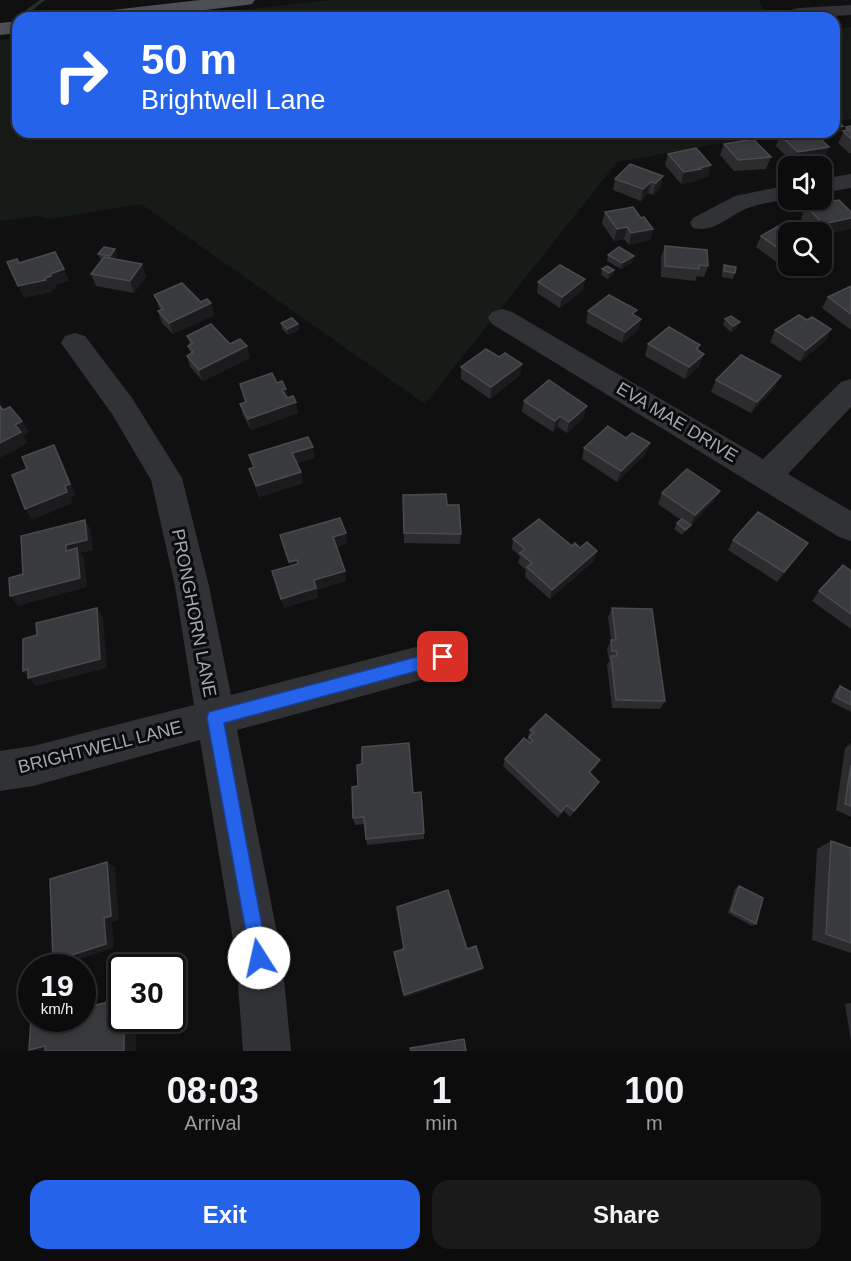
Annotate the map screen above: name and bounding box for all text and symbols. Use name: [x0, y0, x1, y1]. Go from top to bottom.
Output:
icon: right: [42, 36, 120, 114]
text: 50 m: [141, 36, 237, 83]
text: Brightwell Lane: [141, 85, 326, 115]
map controls: [778, 156, 832, 276]
button: sound: [778, 156, 832, 210]
button: search: [778, 222, 832, 276]
street label: EVA MAE DRIVE: [613, 378, 741, 466]
street label: PRONGHORN LANE: [168, 527, 220, 699]
pin: [417, 631, 468, 682]
icon: arrive: [426, 640, 459, 673]
street label: BRIGHTWELL LANE: [16, 717, 184, 777]
position arrow: [227, 926, 291, 990]
speed limit sign: 30: [108, 954, 186, 1032]
text: 19: [40, 969, 74, 1002]
text: km/h: [41, 1000, 73, 1017]
text: 08:03: [167, 1070, 259, 1111]
text: 1: [431, 1070, 451, 1111]
text: 100: [624, 1070, 684, 1111]
text: Arrival: [184, 1112, 241, 1134]
text: min: [425, 1112, 458, 1134]
text: m: [646, 1112, 663, 1134]
button: Exit: [30, 1180, 420, 1249]
button: Share: [432, 1180, 821, 1249]

